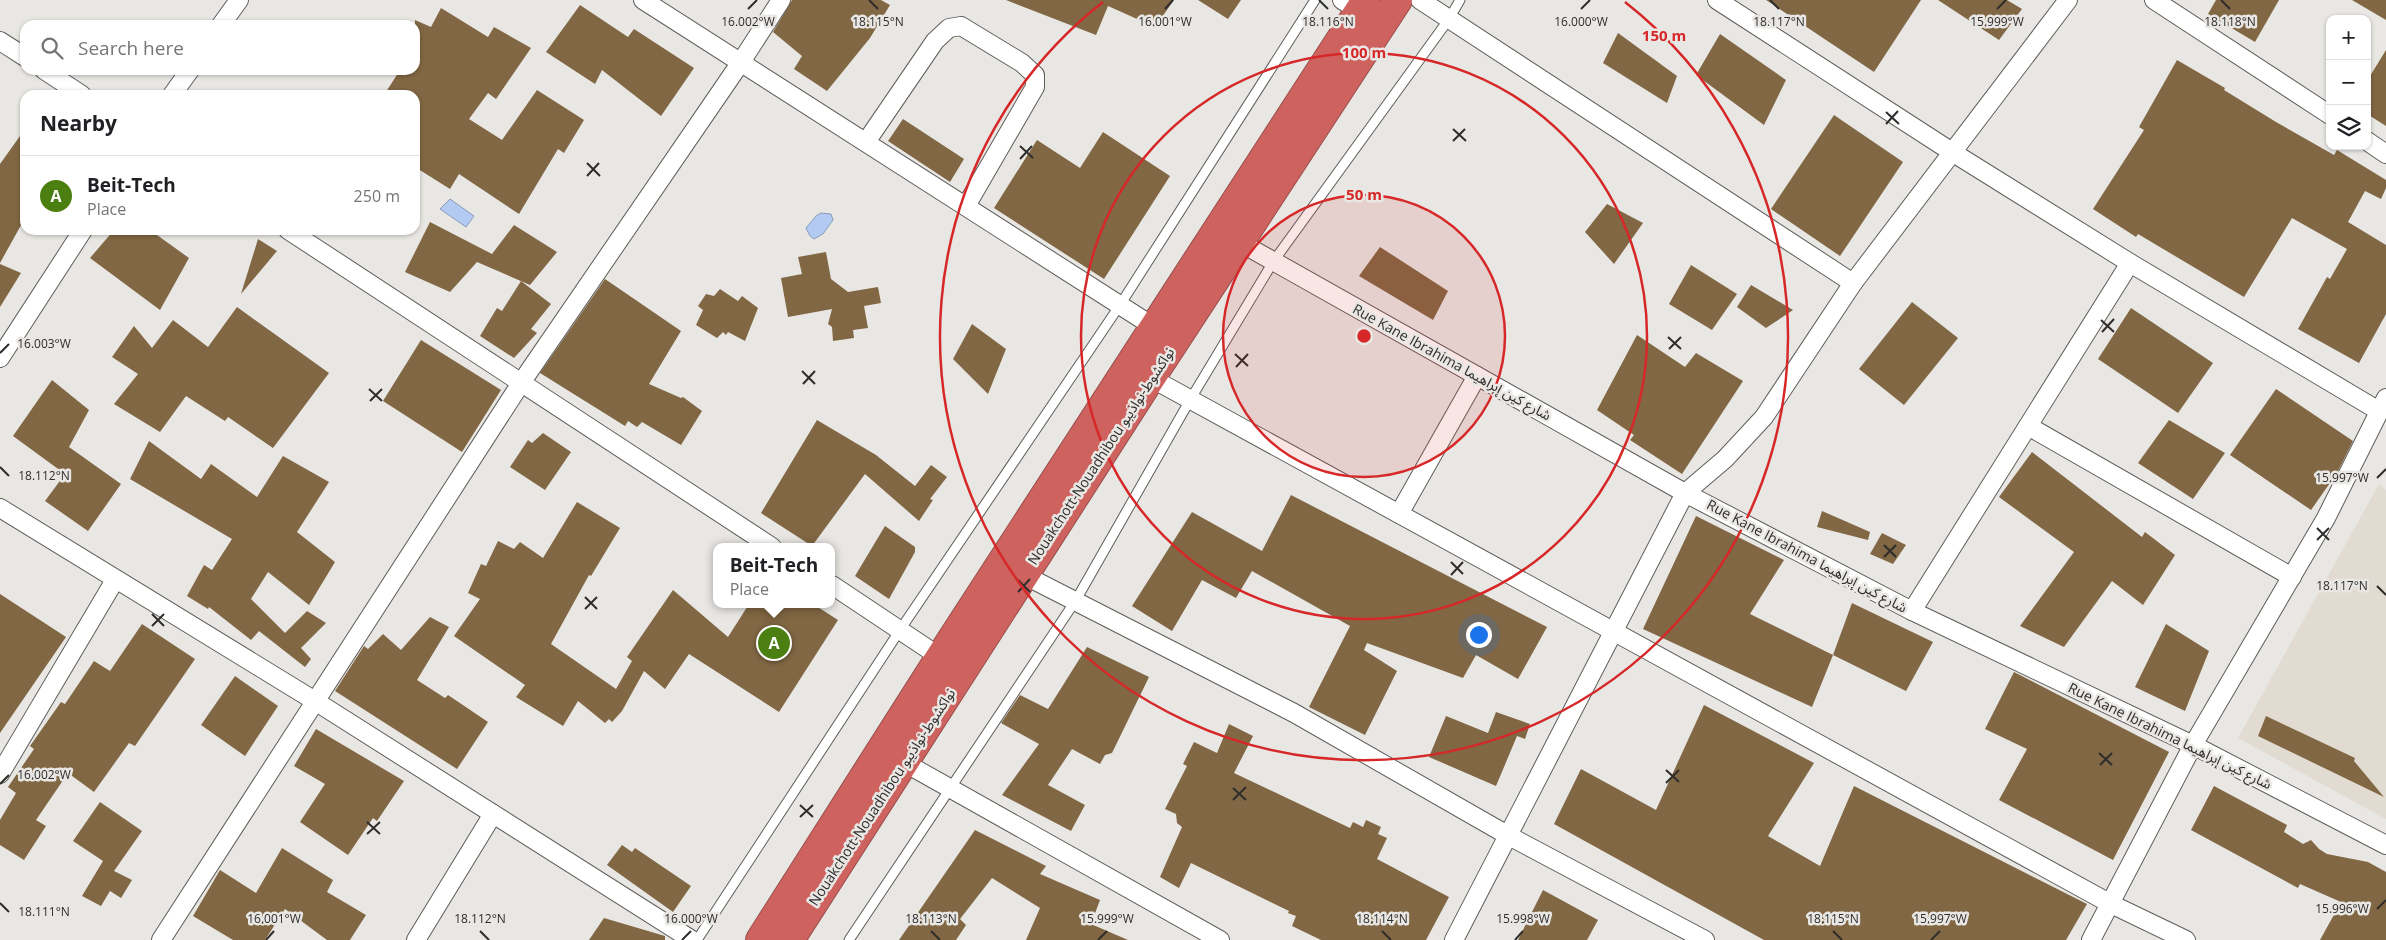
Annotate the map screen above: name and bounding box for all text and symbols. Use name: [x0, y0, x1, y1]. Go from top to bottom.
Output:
text: 16.002°W: [721, 13, 775, 30]
text: 18.115°N: [852, 13, 904, 30]
text: 16.001°W: [1138, 13, 1192, 30]
text: 18.116°N: [1302, 13, 1354, 30]
text: 16.000°W: [1554, 13, 1608, 30]
text: 18.117°N: [1753, 13, 1805, 30]
text: 15.999°W: [1970, 13, 2024, 30]
text: 18.118°N: [2204, 13, 2256, 30]
map controls: [2326, 15, 2371, 150]
button: +: [2326, 15, 2371, 60]
search box: [20, 20, 420, 75]
text: 150 m: [1642, 25, 1686, 45]
icon: search: [38, 34, 66, 62]
text: Search here: [78, 35, 184, 61]
text: 100 m: [1342, 42, 1386, 62]
button: −: [2326, 60, 2371, 105]
button: layers: [2326, 105, 2371, 150]
text: Nearby: [40, 109, 117, 137]
text: Beit-Tech: [87, 172, 176, 198]
text: 50 m: [1346, 184, 1382, 204]
text: A: [50, 185, 62, 207]
text: 250 m: [354, 185, 400, 207]
text: Place: [87, 198, 126, 220]
street label: Rue Kane Ibrahima شارع كين إبراهيما: [1349, 299, 1555, 426]
centre of rings: [1355, 327, 1373, 345]
text: 16.003°W: [17, 335, 71, 352]
street label: Nouakchott-Nouadhibou نواكشوط-نواذيبو: [1023, 343, 1178, 568]
text: 18.112°N: [18, 467, 70, 484]
text: 15.997°W: [2315, 469, 2369, 486]
street label: Rue Kane Ibrahima شارع كين إبراهيما: [1703, 494, 1911, 618]
popup: [713, 543, 835, 608]
text: Beit-Tech: [730, 552, 818, 578]
text: 18.117°N: [2316, 577, 2368, 594]
text: Place: [730, 578, 769, 600]
your location: [1466, 622, 1492, 648]
pin: A: [758, 624, 790, 662]
street label: Rue Kane Ibrahima شارع كين إبراهيما: [2064, 678, 2275, 795]
street label: Nouakchott-Nouadhibou نواكشوط-نواذيبو: [804, 684, 959, 909]
text: 16.002°W: [17, 766, 71, 783]
text: 15.996°W: [2315, 900, 2369, 917]
text: 18.111°N: [18, 903, 70, 920]
text: 16.001°W: [247, 910, 301, 927]
text: 18.112°N: [454, 910, 506, 927]
text: 16.000°W: [664, 910, 718, 927]
text: 18.113°N: [905, 910, 957, 927]
text: 15.999°W: [1080, 910, 1134, 927]
text: 18.114°N: [1356, 910, 1408, 927]
text: 15.998°W: [1496, 910, 1550, 927]
text: 18.115°N: [1807, 910, 1859, 927]
text: 15.997°W: [1913, 910, 1967, 927]

